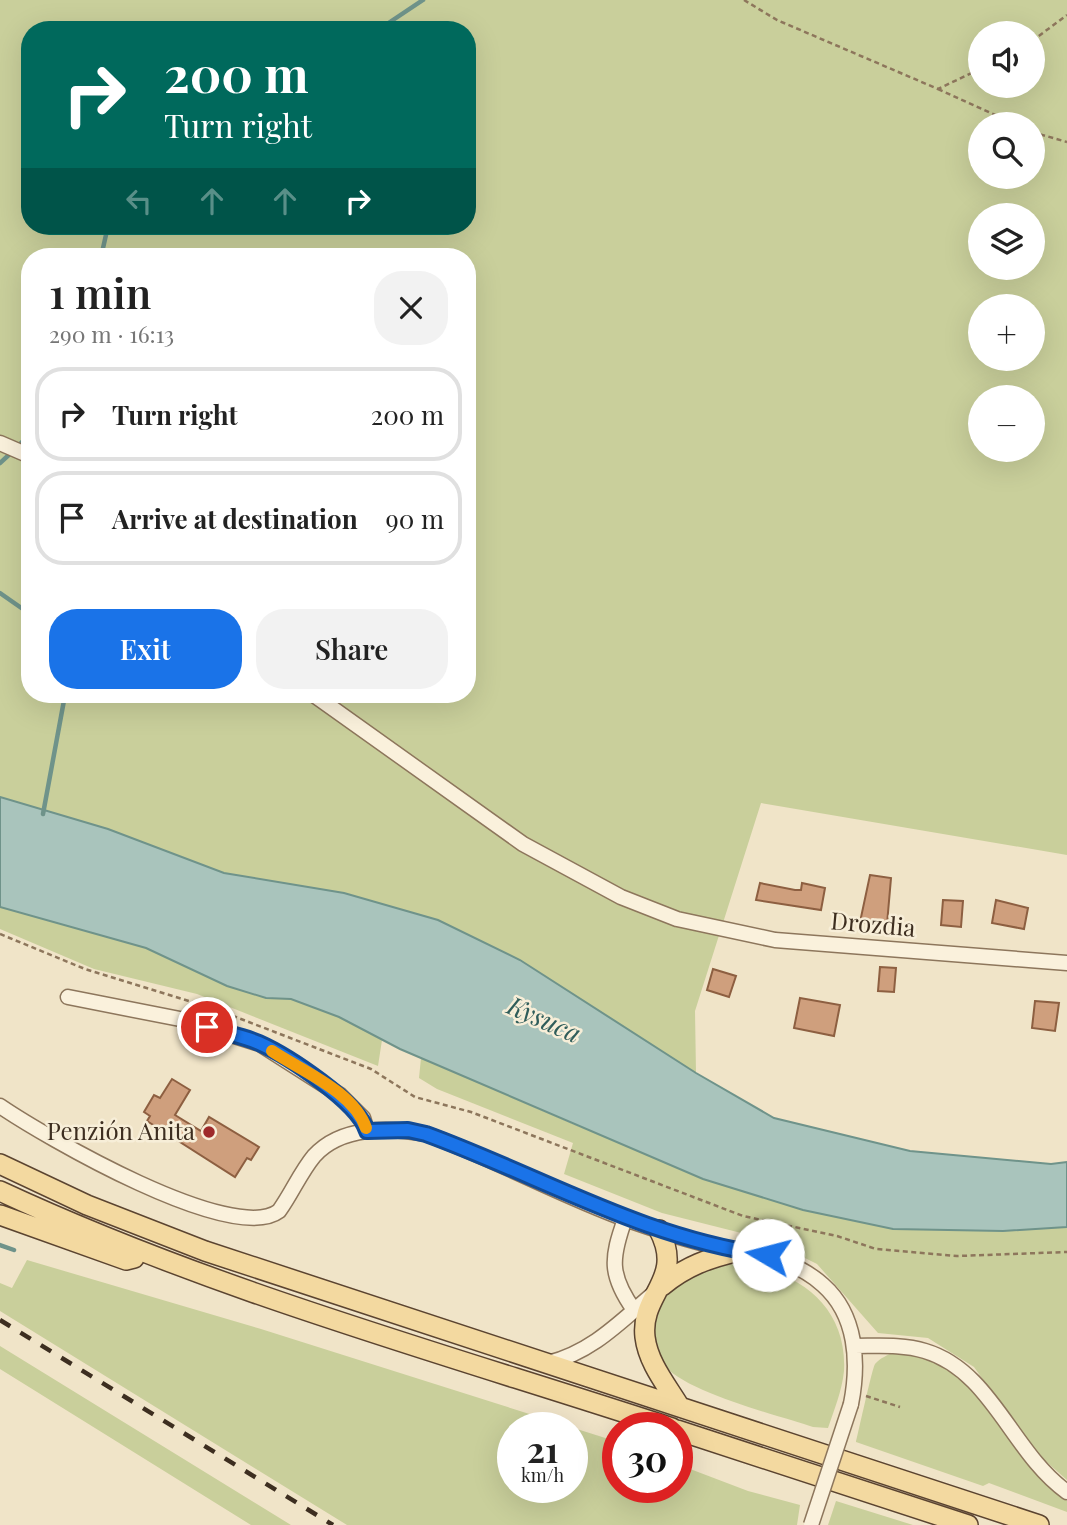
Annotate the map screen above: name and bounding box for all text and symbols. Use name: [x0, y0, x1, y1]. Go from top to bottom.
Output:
map controls: [968, 21, 1045, 462]
button: sound: [968, 21, 1045, 98]
text: 200 m: [164, 40, 309, 105]
icon: right: [49, 49, 140, 140]
text: Turn right: [164, 103, 312, 146]
button: search: [968, 112, 1045, 189]
icon: left: [120, 182, 158, 220]
icon: ahead: [193, 182, 231, 220]
icon: ahead: [266, 182, 304, 220]
icon: right: [339, 182, 377, 220]
button: layers: [968, 203, 1045, 280]
text: 1 min: [49, 264, 151, 320]
button: close: [374, 271, 448, 345]
button: +: [968, 294, 1045, 371]
text: 290 m · 16:13: [49, 318, 174, 349]
button: −: [968, 385, 1045, 462]
icon: right: [53, 395, 91, 433]
text: Turn right: [112, 397, 238, 432]
text: 200 m: [371, 397, 444, 432]
icon: arrive: [53, 499, 91, 537]
text: Arrive at destination: [112, 501, 358, 536]
text: 90 m: [386, 501, 444, 536]
button: Exit: [49, 609, 242, 689]
button: Share: [256, 609, 448, 689]
street label: Drozdia: [829, 903, 917, 943]
water label: Kysuca: [501, 987, 587, 1050]
pin: [177, 997, 237, 1057]
icon: arrive: [188, 1008, 226, 1046]
place label: Penzión Anita: [47, 1114, 195, 1146]
marker: Penzión Anita: [201, 1124, 217, 1140]
position arrow: [731, 1218, 805, 1292]
speed limit sign: 30: [602, 1412, 693, 1503]
text: 21: [527, 1425, 558, 1472]
text: km/h: [521, 1463, 564, 1487]

